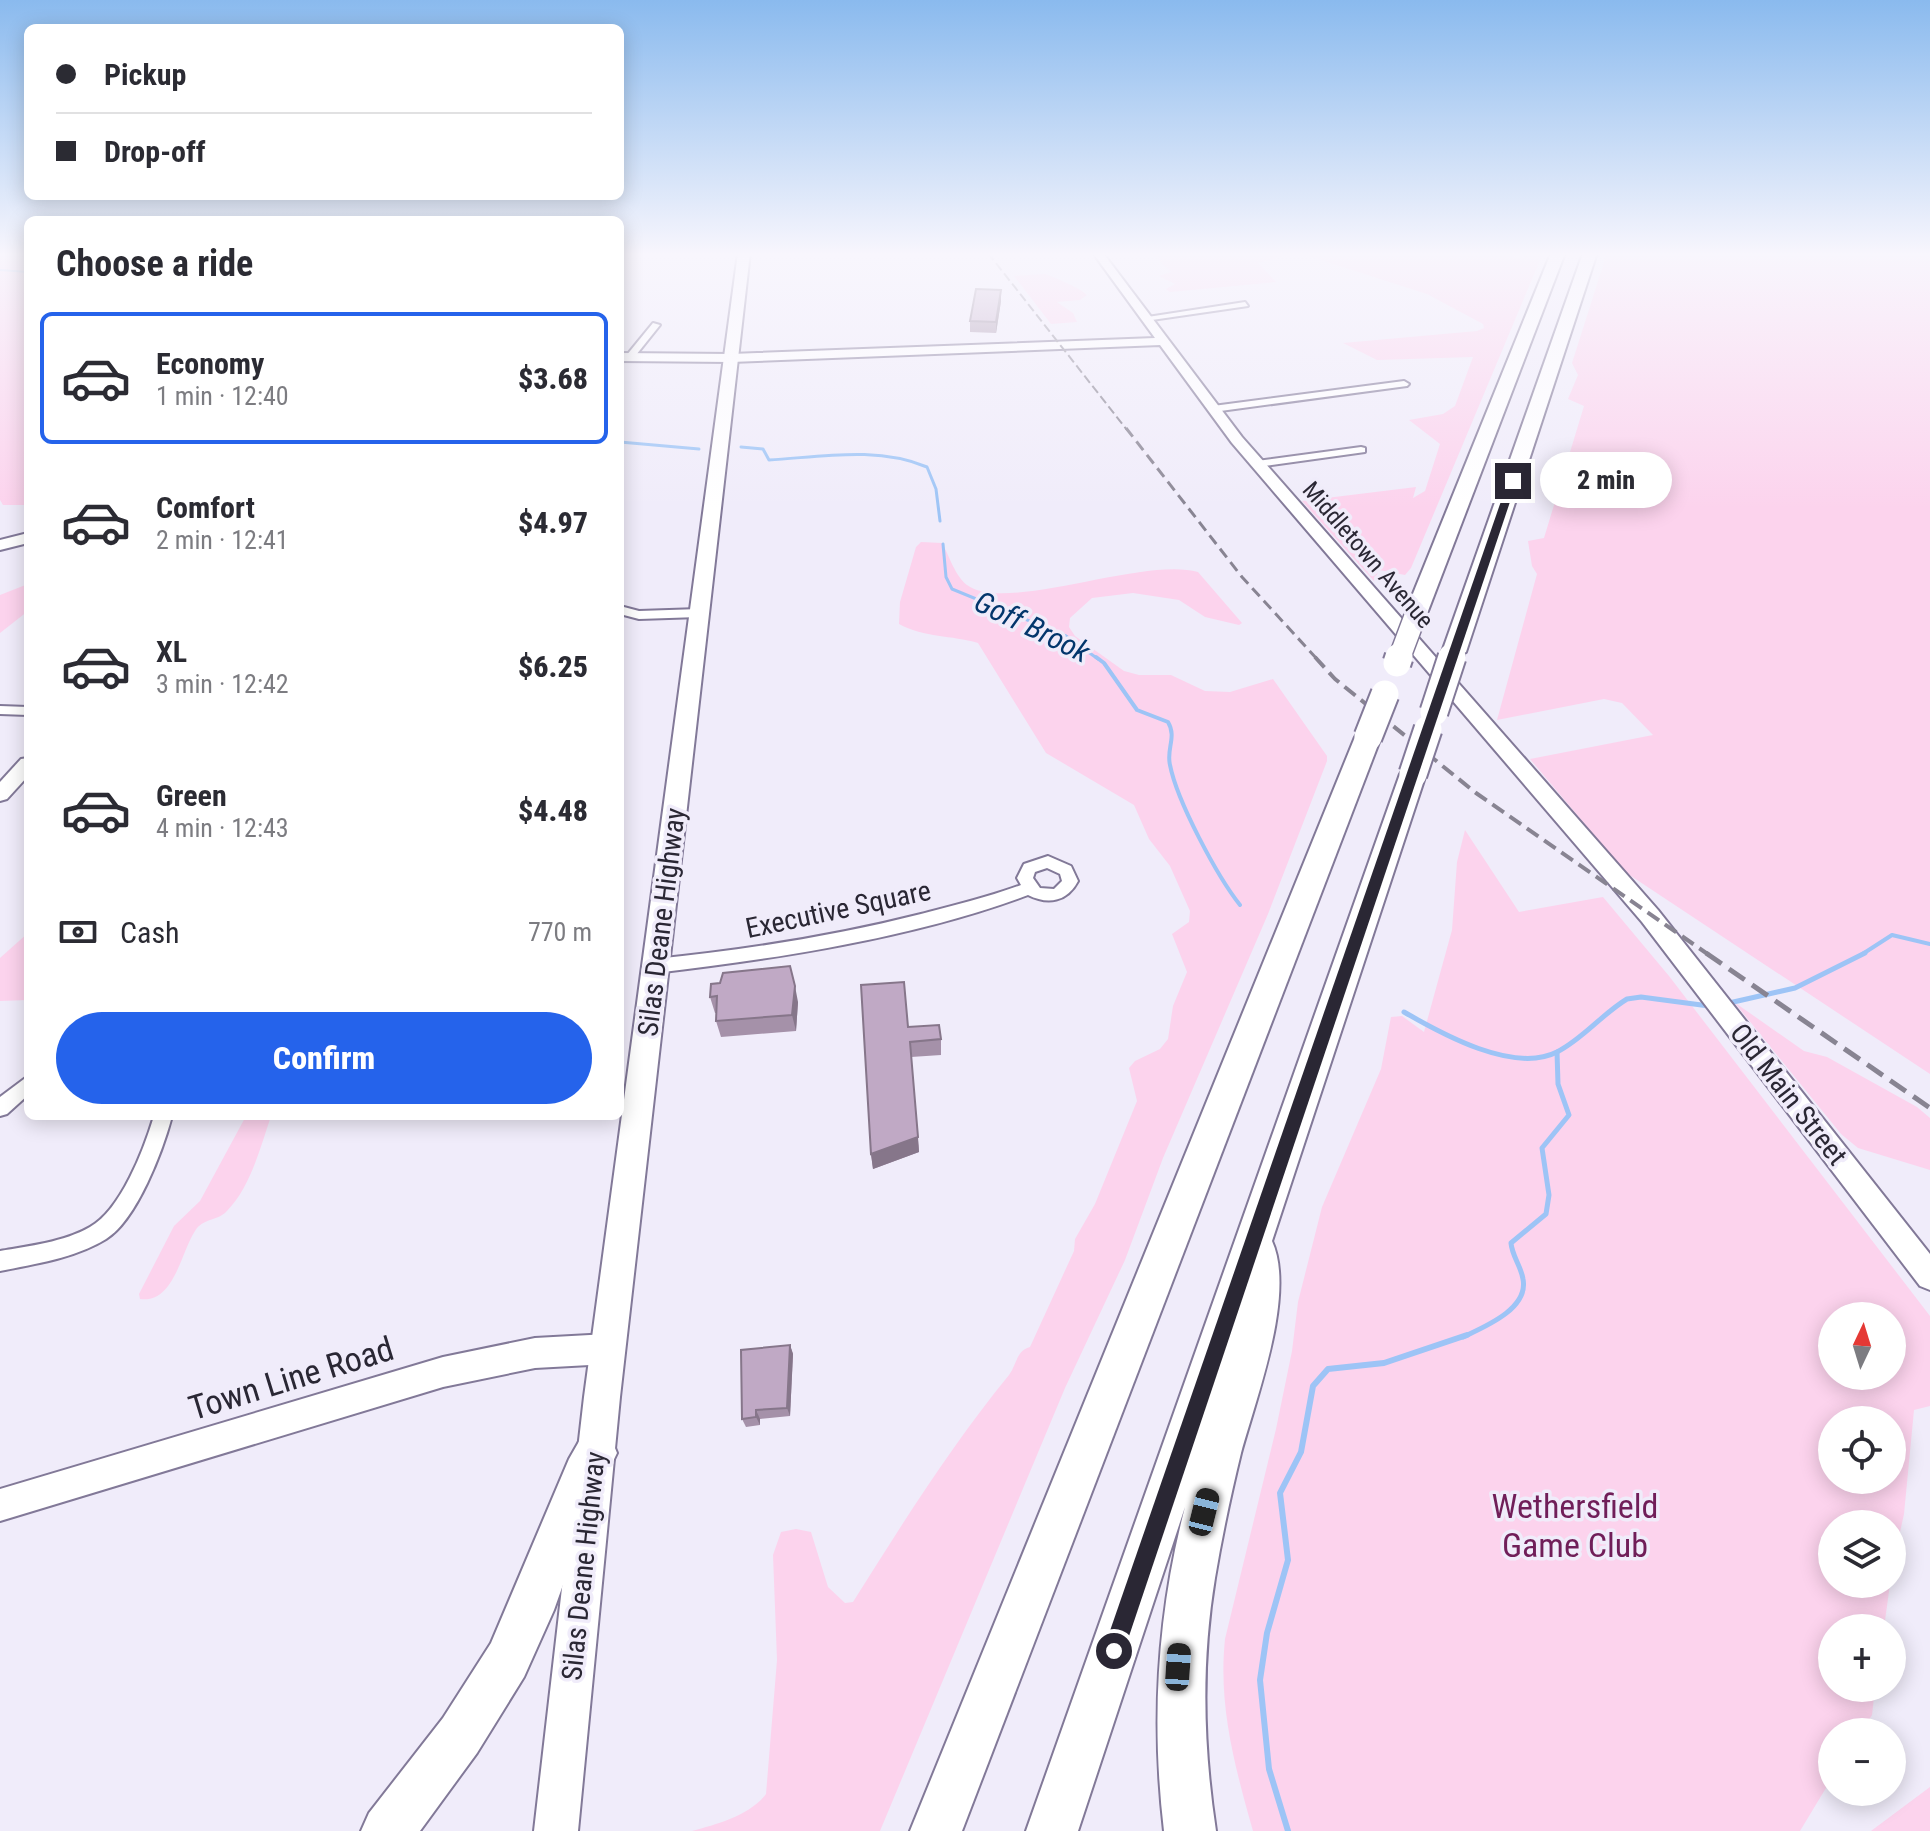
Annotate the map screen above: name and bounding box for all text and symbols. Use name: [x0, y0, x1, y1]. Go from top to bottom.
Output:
text: Pickup: [104, 57, 186, 92]
text: Drop-off: [104, 134, 206, 169]
text: Choose a ride: [56, 243, 253, 285]
icon: car: [60, 342, 132, 414]
text: Economy: [156, 346, 264, 381]
text: $3.68: [518, 361, 588, 396]
text: 1 min · 12:40: [156, 381, 289, 411]
callout: 2 min: [1541, 453, 1673, 509]
route end: [1495, 463, 1531, 499]
text: 2 min: [1577, 465, 1635, 495]
street label: Middletown Avenue: [1297, 476, 1439, 634]
icon: car: [60, 486, 132, 558]
text: Comfort: [156, 490, 255, 525]
text: $4.97: [518, 505, 588, 540]
text: 2 min · 12:41: [156, 525, 289, 555]
water label: Goff Brook: [969, 584, 1096, 670]
icon: car: [60, 630, 132, 702]
text: XL: [156, 634, 187, 669]
text: $6.25: [518, 649, 588, 684]
text: 3 min · 12:42: [156, 669, 289, 699]
icon: car: [60, 774, 132, 846]
text: Green: [156, 778, 227, 813]
text: $4.48: [518, 793, 588, 828]
street label: Silas Deane Highway: [631, 806, 692, 1038]
text: 4 min · 12:43: [156, 813, 289, 843]
street label: Executive Square: [742, 874, 934, 945]
icon: cash: [56, 910, 100, 954]
text: Cash: [120, 915, 180, 950]
text: 770 m: [528, 917, 592, 947]
button: Confirm: [56, 1012, 592, 1104]
street label: Old Main Street: [1723, 1017, 1854, 1172]
north arrow: [1818, 1302, 1906, 1390]
map controls: [1818, 1302, 1906, 1806]
street label: Town Line Road: [184, 1328, 398, 1428]
button: locate: [1818, 1406, 1906, 1494]
street label: Silas Deane Highway: [555, 1450, 612, 1682]
car: [1187, 1486, 1221, 1538]
park label: Wethersfield Game Club: [1492, 1486, 1658, 1565]
button: layers: [1818, 1510, 1906, 1598]
button: +: [1818, 1614, 1906, 1702]
route start: [1096, 1633, 1132, 1669]
car: [1164, 1642, 1192, 1692]
button: −: [1818, 1718, 1906, 1806]

